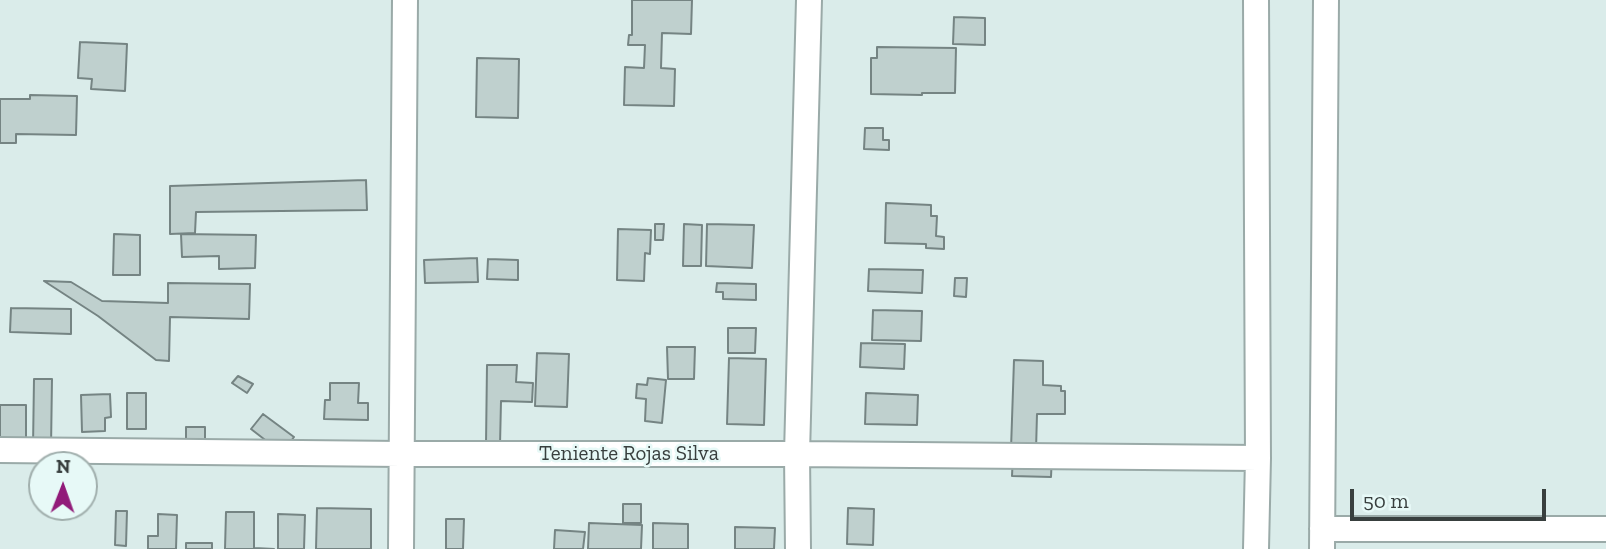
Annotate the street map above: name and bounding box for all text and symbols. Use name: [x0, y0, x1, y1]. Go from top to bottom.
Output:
street label: Teniente Rojas Silva: [539, 441, 719, 467]
north arrow: [28, 451, 98, 521]
text: N: [56, 455, 71, 478]
scale bar: [1354, 476, 1550, 520]
text: 50 m: [1363, 488, 1409, 513]

